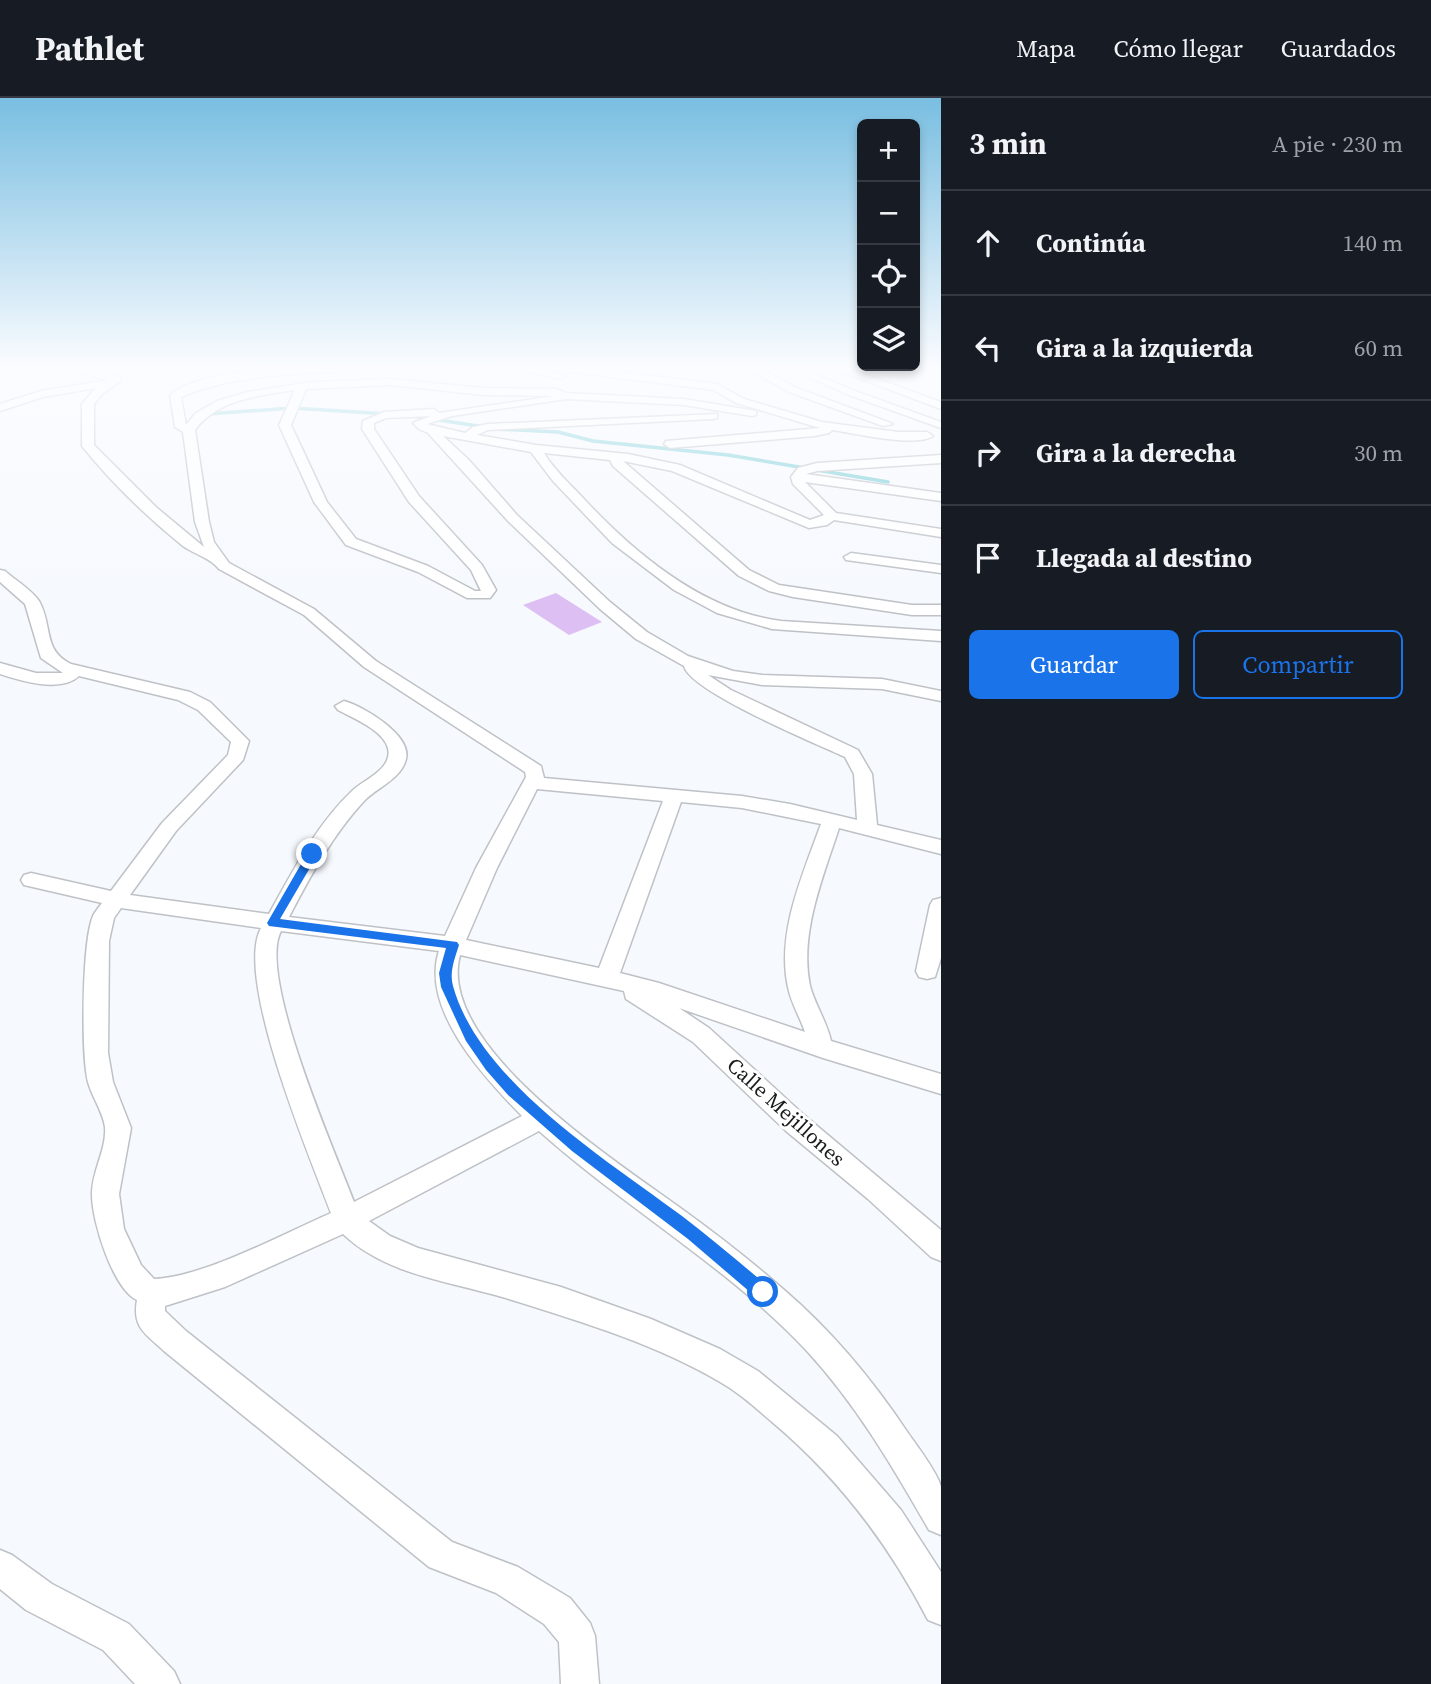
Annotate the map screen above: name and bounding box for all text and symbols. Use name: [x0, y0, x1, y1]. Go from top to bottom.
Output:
text: Pathlet: [35, 26, 144, 71]
text: Mapa: [1016, 32, 1075, 65]
text: Cómo llegar: [1113, 32, 1243, 65]
text: Guardados: [1281, 32, 1396, 65]
map controls: [857, 119, 920, 371]
button: +: [857, 119, 920, 182]
text: 3 min: [969, 123, 1047, 164]
text: A pie · 230 m: [1272, 128, 1403, 160]
button: −: [857, 182, 920, 245]
icon: ahead: [969, 224, 1007, 262]
text: Continúa: [1036, 225, 1146, 261]
text: 140 m: [1342, 227, 1403, 259]
button: locate: [857, 245, 920, 308]
button: layers: [857, 308, 920, 371]
icon: left: [969, 329, 1007, 367]
text: Gira a la izquierda: [1036, 330, 1253, 366]
text: 60 m: [1354, 332, 1403, 364]
icon: right: [969, 434, 1007, 472]
text: Gira a la derecha: [1036, 435, 1236, 471]
text: 30 m: [1354, 437, 1403, 469]
icon: arrive: [969, 539, 1007, 577]
text: Llegada al destino: [1036, 540, 1252, 576]
button: Guardar: [969, 630, 1179, 699]
button: Compartir: [1193, 630, 1403, 699]
route end: [296, 838, 327, 869]
street label: Calle Mejillones: [721, 1051, 852, 1173]
route start: [747, 1276, 778, 1307]

